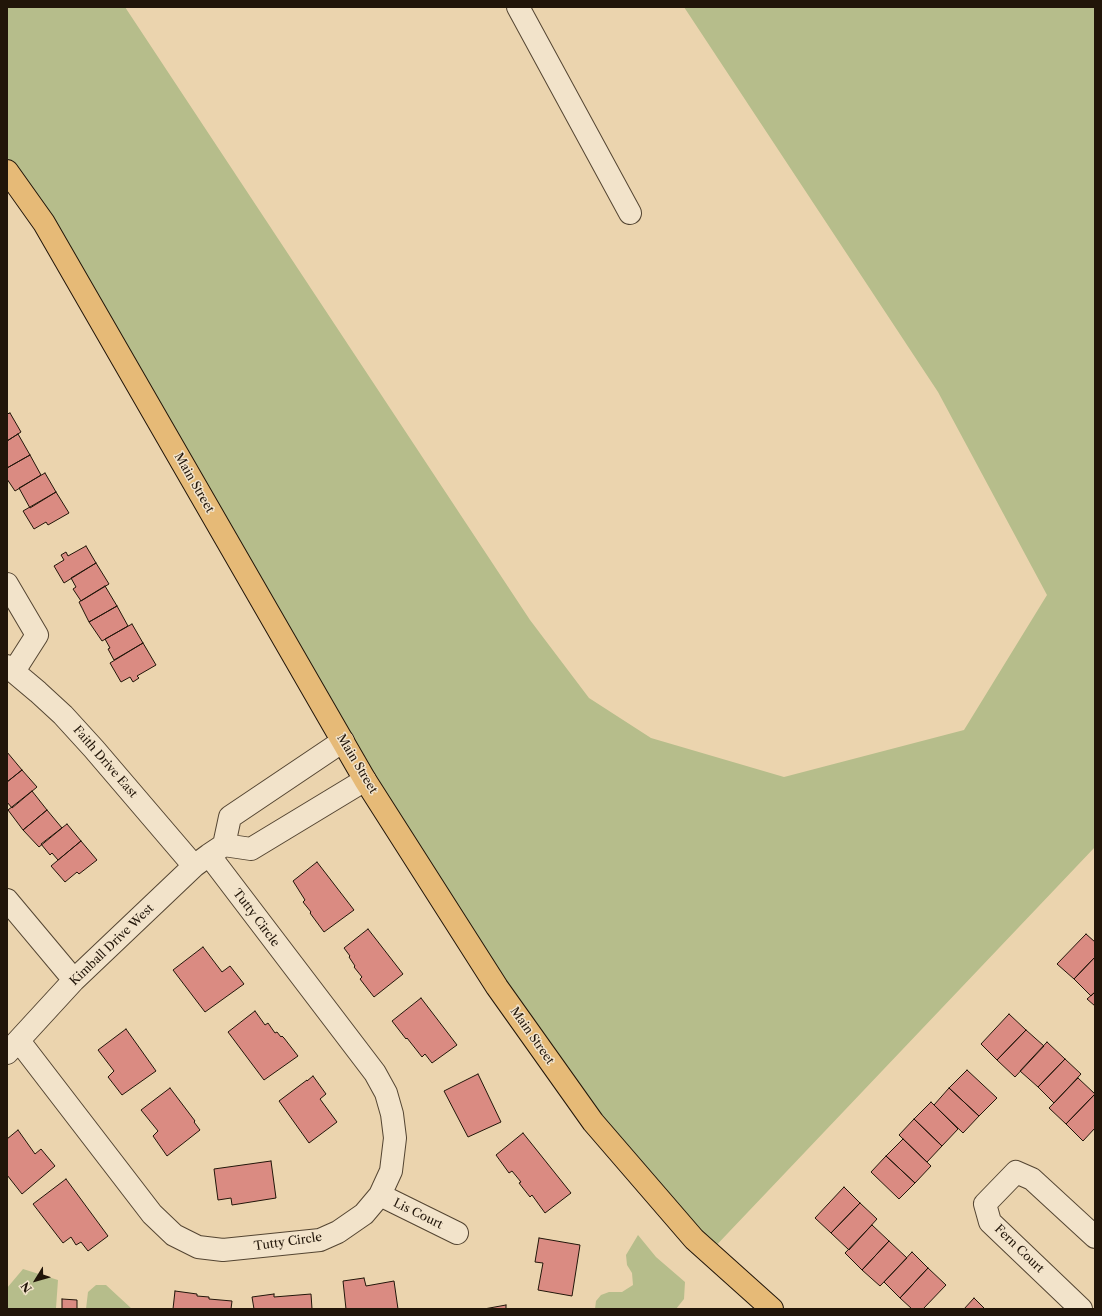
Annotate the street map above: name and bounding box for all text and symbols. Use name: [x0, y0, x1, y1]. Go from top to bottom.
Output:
street label: Main Street: [171, 451, 217, 515]
street label: Faith Drive East: [70, 723, 140, 801]
street label: Main Street: [334, 732, 380, 796]
street label: Tutty Circle: [230, 886, 282, 950]
street label: Kimball Drive West: [67, 901, 157, 989]
street label: Main Street: [507, 1005, 557, 1067]
street label: Lis Court: [391, 1196, 445, 1232]
street label: Fern Court: [991, 1222, 1047, 1276]
street label: Tutty Circle: [253, 1230, 323, 1254]
north arrow: [16, 1260, 56, 1300]
text: N: [18, 1279, 35, 1295]

